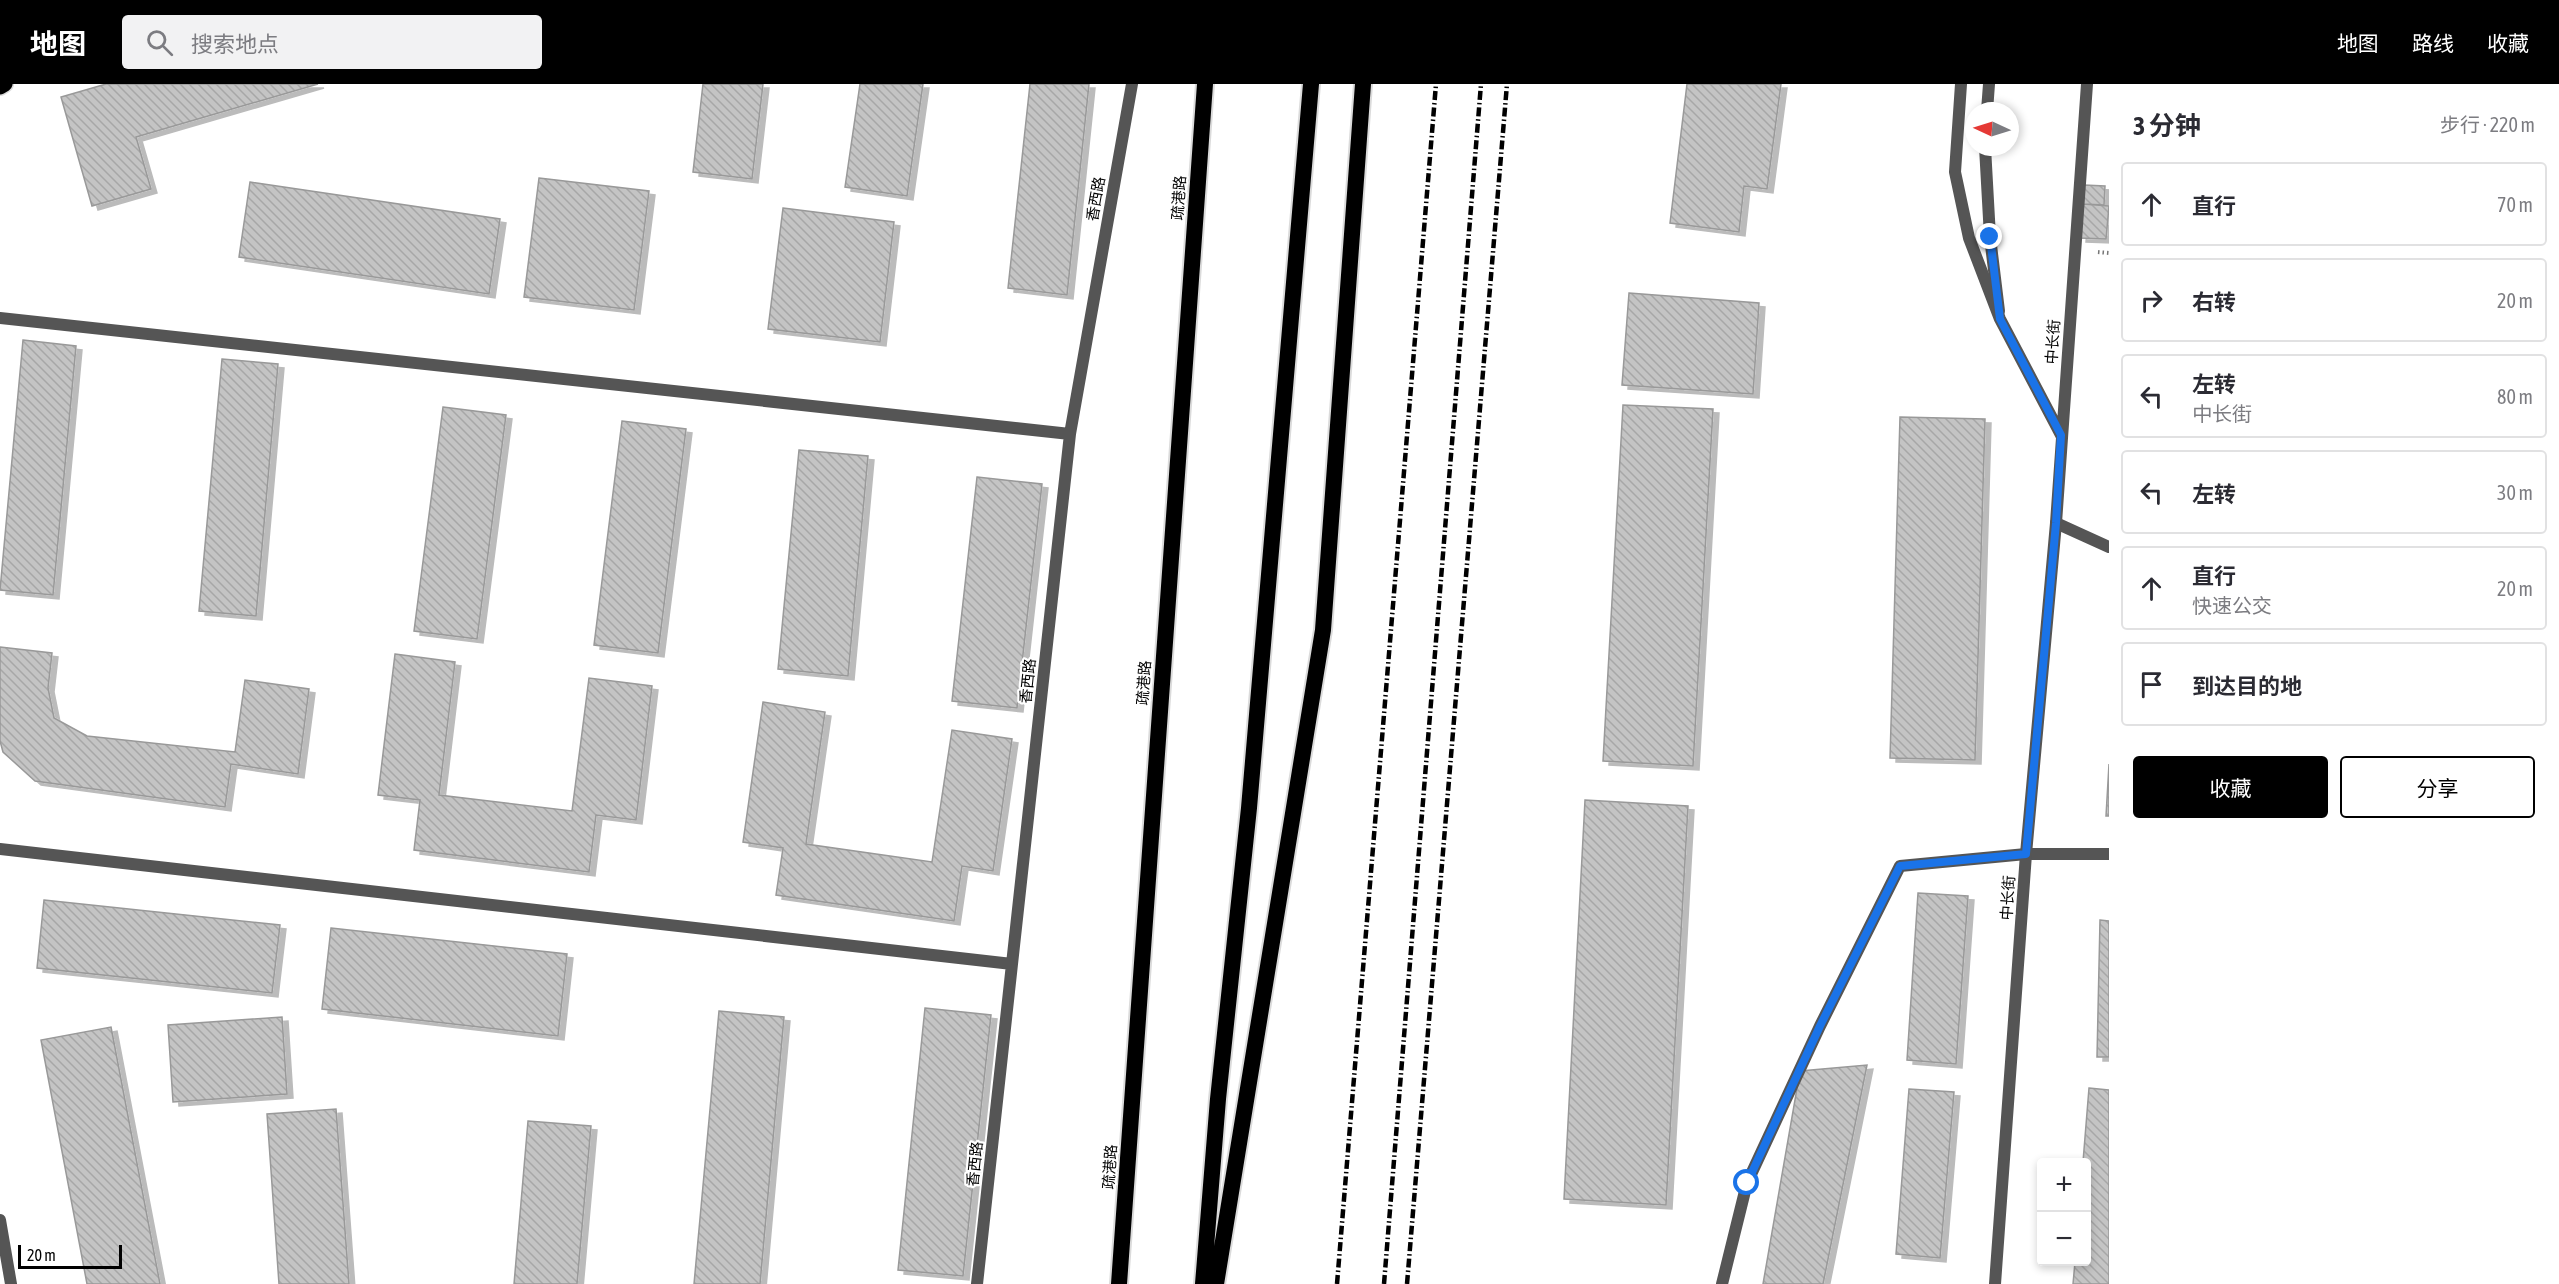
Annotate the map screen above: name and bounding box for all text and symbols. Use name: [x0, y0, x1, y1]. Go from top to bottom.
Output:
search box: [122, 15, 542, 69]
icon: search: [143, 26, 176, 59]
text: 地图: [30, 28, 86, 60]
text: 搜索地点: [191, 31, 279, 57]
text: 地图: [2337, 31, 2379, 55]
text: 路线: [2412, 31, 2454, 55]
text: 收藏: [2487, 31, 2529, 55]
north arrow: [1965, 102, 2019, 156]
text: 3 分钟: [2133, 111, 2201, 141]
text: 步行 · 220 m: [2440, 113, 2535, 136]
street label: 香西路: [1083, 175, 1108, 223]
street label: 疏港路: [1168, 175, 1189, 221]
icon: ahead: [2135, 188, 2168, 221]
text: 直行: [2192, 193, 2236, 219]
text: 70 m: [2497, 193, 2533, 216]
route end: [1976, 223, 2002, 249]
icon: right: [2135, 284, 2168, 317]
text: 右转: [2192, 289, 2236, 315]
text: 20 m: [2497, 289, 2533, 312]
street label: 中长街: [2042, 319, 2063, 365]
text: 左转: [2192, 371, 2236, 397]
icon: left: [2135, 380, 2168, 413]
text: 80 m: [2497, 385, 2533, 408]
text: 中长街: [2192, 402, 2252, 425]
icon: left: [2135, 476, 2168, 509]
text: 左转: [2192, 481, 2236, 507]
text: 30 m: [2497, 481, 2533, 504]
text: 直行: [2192, 563, 2236, 589]
icon: ahead: [2135, 572, 2168, 605]
text: 20 m: [2497, 577, 2533, 600]
text: 快速公交: [2192, 594, 2272, 617]
street label: 香西路: [1017, 658, 1038, 704]
street label: 疏港路: [1133, 660, 1154, 706]
icon: arrive: [2135, 668, 2168, 701]
text: 到达目的地: [2192, 673, 2302, 699]
button: 收藏: [2133, 756, 2328, 818]
button: 分享: [2340, 756, 2535, 818]
street label: 中长街: [1997, 875, 2018, 921]
street label: 香西路: [964, 1141, 985, 1187]
street label: 疏港路: [1099, 1144, 1120, 1190]
map controls: [2037, 1158, 2091, 1266]
button: +: [2037, 1158, 2091, 1212]
route start: [1733, 1169, 1759, 1195]
button: −: [2037, 1212, 2091, 1266]
scale bar: [18, 1242, 122, 1270]
text: 20 m: [27, 1246, 56, 1264]

